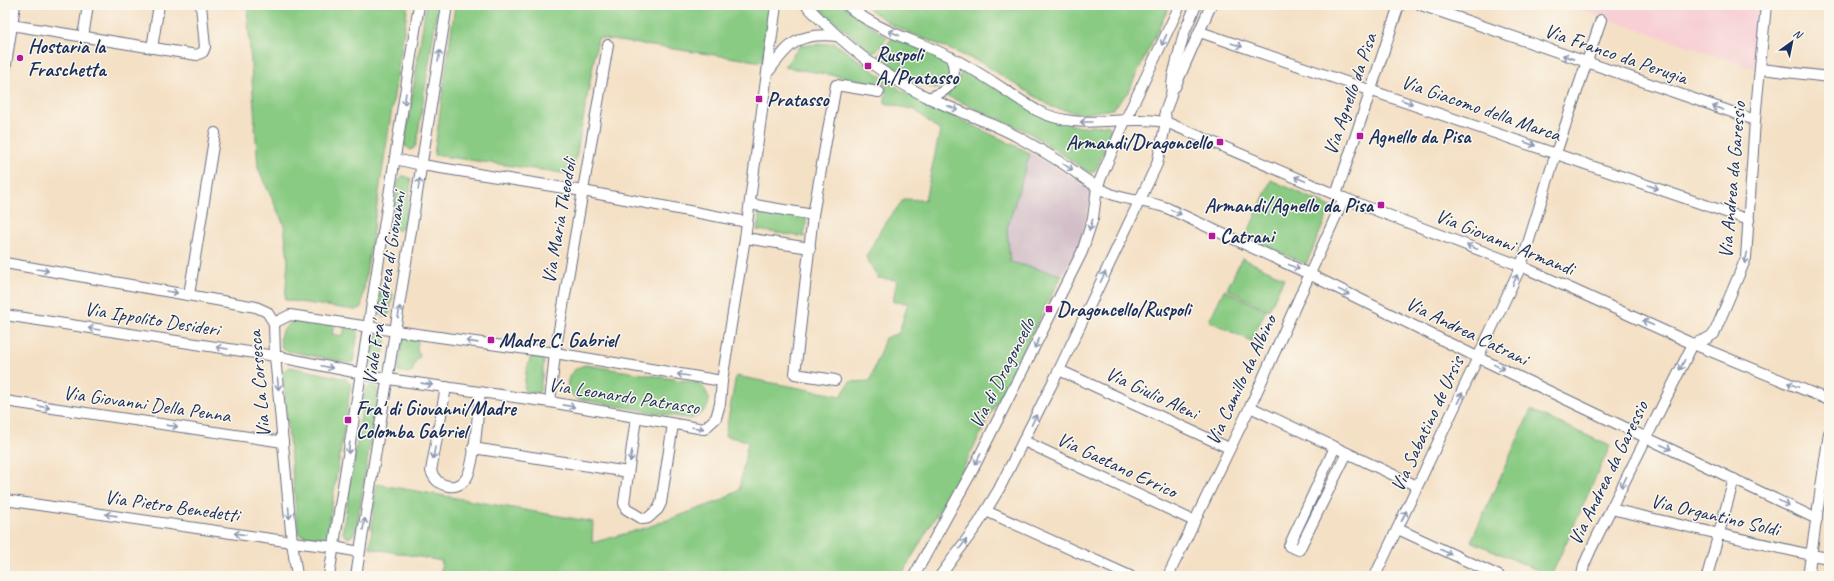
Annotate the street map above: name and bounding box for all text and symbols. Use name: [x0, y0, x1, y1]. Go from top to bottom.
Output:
street label: Via Franco da Perugia: [1541, 18, 1692, 91]
north arrow: [1772, 22, 1812, 62]
text: N: [1791, 26, 1806, 43]
one-way arrow: [889, 29, 901, 36]
street label: Via Agnello da Pisa: [1318, 29, 1383, 158]
place label: Hostaria la Fraschetta: [28, 34, 107, 82]
one-way arrow: [1160, 34, 1167, 46]
one-way arrow: [1230, 41, 1242, 49]
place label: Ruspoli A./Pratasso: [876, 42, 960, 90]
one-way arrow: [435, 50, 443, 63]
marker: Hostaria la Fraschetta: [15, 53, 25, 63]
one-way arrow: [1562, 53, 1575, 60]
marker: Ruspoli A./Pratasso: [863, 61, 873, 71]
street label: Via Giacomo della Marca: [1398, 69, 1565, 147]
place label: Pratasso: [767, 87, 830, 112]
one-way arrow: [401, 92, 409, 105]
marker: Pratasso: [754, 94, 764, 104]
one-way arrow: [1401, 99, 1414, 106]
street label: Via Andrea da Garessio: [1713, 100, 1751, 259]
one-way arrow: [1712, 104, 1725, 111]
one-way arrow: [946, 105, 958, 112]
one-way arrow: [1080, 118, 1093, 126]
place label: Agnello da Pisa: [1368, 124, 1472, 149]
place label: Armandi/Dragoncello: [1066, 130, 1214, 155]
marker: Agnello da Pisa: [1355, 131, 1365, 141]
marker: Armandi/Dragoncello: [1215, 137, 1225, 147]
one-way arrow: [1524, 141, 1536, 149]
street label: Via Maria Theodoli: [536, 154, 583, 286]
one-way arrow: [1062, 163, 1073, 171]
one-way arrow: [1294, 175, 1306, 183]
one-way arrow: [415, 178, 423, 191]
one-way arrow: [1647, 183, 1659, 191]
street label: Viale Fra' Andrea di Giovanni: [356, 187, 412, 386]
place label: Armandi/Agnello da Pisa: [1204, 193, 1375, 218]
marker: Armandi/Agnello da Pisa: [1376, 200, 1386, 210]
street label: Via Giovanni Armandi: [1432, 203, 1580, 282]
one-way arrow: [1170, 209, 1182, 216]
one-way arrow: [1087, 218, 1094, 231]
place label: Catrani: [1220, 224, 1277, 249]
marker: Catrani: [1207, 231, 1217, 241]
one-way arrow: [1466, 242, 1478, 250]
one-way arrow: [1741, 252, 1749, 265]
one-way arrow: [1288, 264, 1300, 271]
one-way arrow: [37, 266, 50, 274]
one-way arrow: [1100, 272, 1107, 284]
one-way arrow: [1512, 275, 1519, 287]
one-way arrow: [165, 288, 178, 296]
one-way arrow: [1338, 288, 1350, 296]
street label: Via Andrea Catrani: [1402, 291, 1534, 372]
street label: Via Ippolito Desideri: [83, 296, 224, 342]
place label: Dragoncello/Ruspoli: [1057, 297, 1194, 322]
marker: Dragoncello/Ruspoli: [1044, 304, 1054, 314]
one-way arrow: [395, 306, 403, 319]
street label: Via Camillo da Albino: [1200, 309, 1283, 449]
street label: Via di Dragoncello: [963, 313, 1041, 433]
one-way arrow: [1642, 319, 1654, 326]
one-way arrow: [88, 325, 101, 333]
street label: Via La Corsesca: [242, 328, 276, 439]
place label: Madre C. Gabriel: [499, 328, 620, 353]
marker: Madre C. Gabriel: [486, 335, 496, 345]
one-way arrow: [1033, 337, 1040, 349]
one-way arrow: [466, 338, 479, 346]
one-way arrow: [216, 344, 229, 352]
street label: Via Sabatino de Ursis: [1385, 350, 1470, 496]
one-way arrow: [1677, 359, 1685, 371]
street label: Via Giulio Aleni: [1102, 361, 1204, 426]
one-way arrow: [320, 363, 333, 371]
one-way arrow: [1492, 364, 1504, 371]
one-way arrow: [677, 370, 690, 378]
street label: Via Leonardo Patrasso: [547, 372, 702, 420]
one-way arrow: [274, 377, 281, 390]
street label: Via Giovanni Della Penna: [62, 380, 234, 428]
one-way arrow: [420, 380, 433, 388]
one-way arrow: [1787, 381, 1799, 388]
one-way arrow: [1457, 392, 1464, 404]
place label: Fra' di Giovanni/Madre Colomba Gabriel: [356, 396, 517, 444]
street label: Via Andrea da Garessio: [1562, 396, 1654, 549]
one-way arrow: [563, 402, 576, 410]
one-way arrow: [37, 403, 50, 411]
one-way arrow: [1031, 414, 1039, 426]
marker: Fra' di Giovanni/Madre Colomba Gabriel: [343, 415, 353, 425]
one-way arrow: [165, 422, 178, 430]
one-way arrow: [691, 424, 704, 432]
street label: Via Gaetano Errico: [1053, 426, 1183, 505]
one-way arrow: [345, 441, 353, 454]
one-way arrow: [1660, 444, 1672, 451]
one-way arrow: [430, 446, 438, 459]
one-way arrow: [627, 449, 635, 462]
one-way arrow: [974, 453, 982, 465]
one-way arrow: [1620, 475, 1627, 487]
street label: Via Pietro Benedetti: [103, 484, 243, 528]
street label: Via Organtino Soldi: [1648, 488, 1784, 542]
one-way arrow: [1777, 500, 1789, 507]
one-way arrow: [286, 507, 293, 520]
one-way arrow: [1401, 510, 1408, 522]
one-way arrow: [105, 511, 118, 519]
one-way arrow: [360, 517, 368, 530]
one-way arrow: [234, 530, 247, 538]
one-way arrow: [959, 539, 967, 550]
one-way arrow: [1440, 548, 1452, 556]

